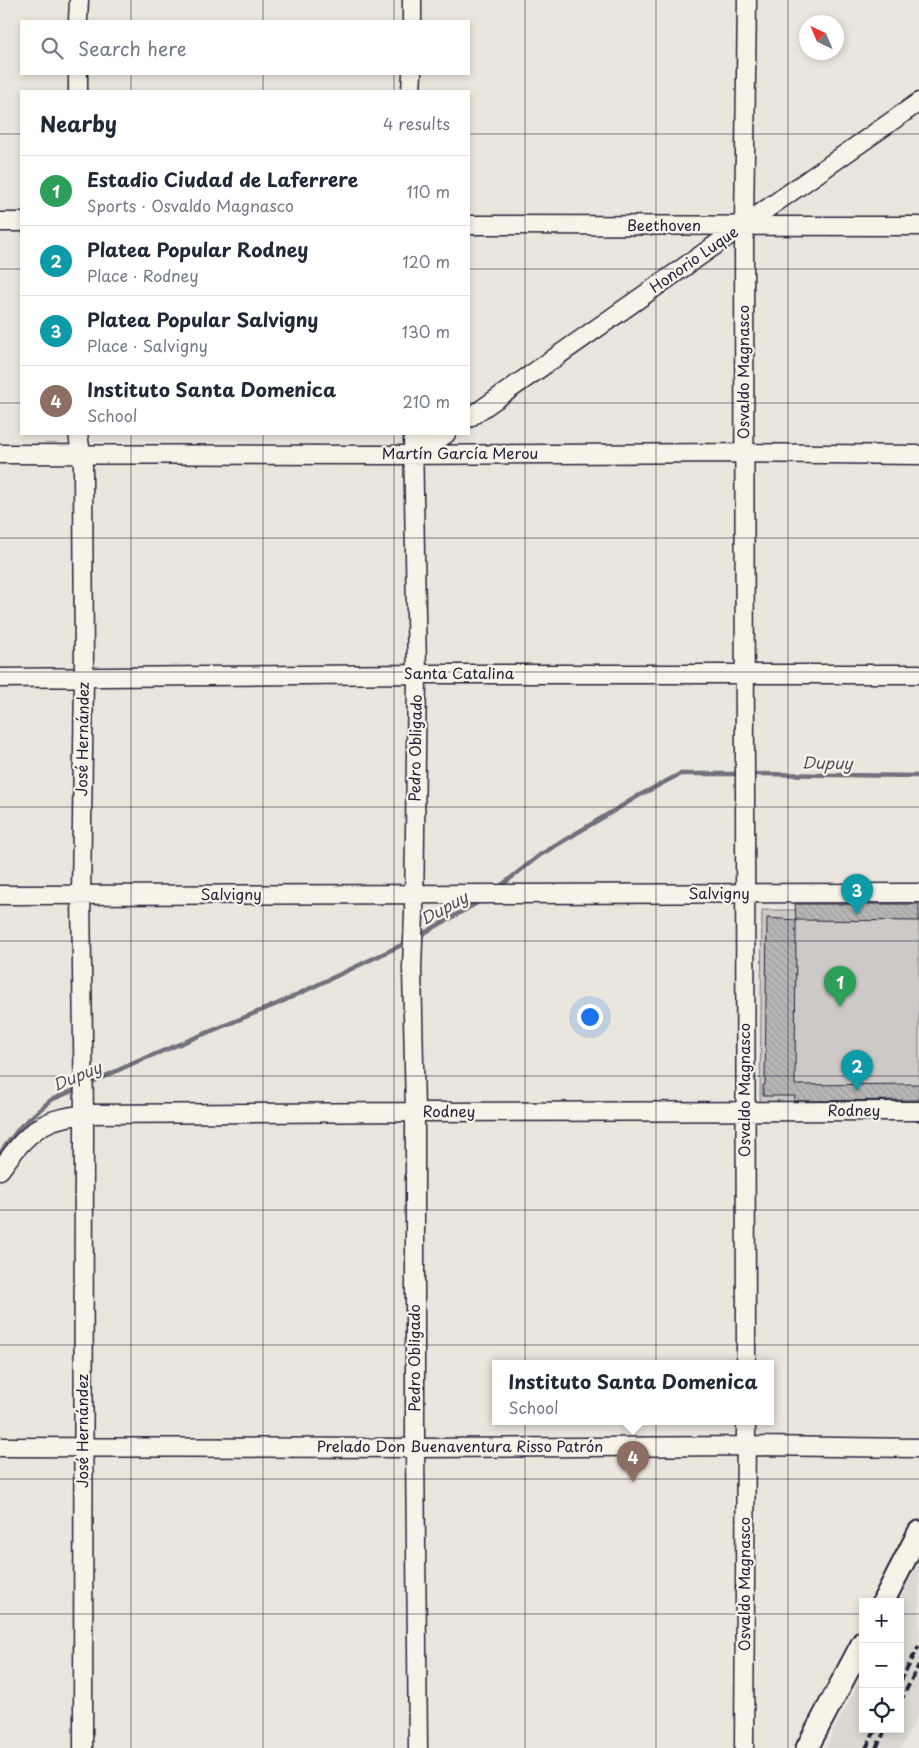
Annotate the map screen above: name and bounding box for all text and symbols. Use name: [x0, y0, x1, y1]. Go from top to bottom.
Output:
north arrow: [799, 15, 844, 60]
search box: [20, 20, 470, 75]
icon: search: [38, 34, 66, 62]
text: Search here: [78, 34, 187, 62]
text: Nearby: [40, 107, 117, 139]
text: 4 results: [383, 111, 450, 135]
text: Estadio Ciudad de Laferrere: [87, 165, 358, 193]
text: 1: [52, 179, 60, 203]
text: 110 m: [407, 179, 450, 203]
text: Sports · Osvaldo Magnasco: [87, 193, 294, 217]
street label: Beethoven: [627, 213, 701, 236]
street label: Honorio Luque: [644, 220, 742, 298]
text: Platea Popular Rodney: [87, 235, 308, 263]
text: 2: [50, 249, 62, 273]
text: 120 m: [403, 249, 450, 273]
text: Place · Rodney: [87, 263, 199, 287]
text: Platea Popular Salvigny: [87, 305, 318, 333]
street label: Osvaldo Magnasco: [731, 305, 754, 439]
text: 3: [51, 319, 61, 343]
text: 130 m: [402, 319, 450, 343]
text: Place · Salvigny: [87, 333, 208, 357]
text: Instituto Santa Domenica: [87, 375, 336, 403]
text: 4: [51, 389, 61, 413]
text: 210 m: [402, 389, 450, 413]
text: School: [87, 403, 137, 427]
street label: Martín García Merou: [382, 441, 538, 464]
street label: Santa Catalina: [404, 661, 515, 684]
street label: José Hernández: [69, 682, 94, 796]
street label: Pedro Obligado: [402, 694, 427, 802]
water label: Dupuy: [801, 750, 855, 774]
pin: 3: [841, 874, 873, 915]
street label: Salvigny: [688, 881, 750, 904]
street label: Salvigny: [200, 882, 262, 905]
water label: Dupuy: [415, 883, 473, 930]
pin: 1: [824, 966, 856, 1007]
your location: [577, 1004, 603, 1030]
street label: Osvaldo Magnasco: [732, 1023, 755, 1157]
pin: 2: [841, 1050, 873, 1091]
water label: Dupuy: [48, 1053, 106, 1096]
street label: Rodney: [828, 1098, 880, 1121]
street label: Rodney: [423, 1099, 475, 1122]
street label: Pedro Obligado: [402, 1304, 425, 1412]
popup: [492, 1360, 774, 1425]
text: Instituto Santa Domenica: [508, 1367, 758, 1395]
street label: José Hernández: [70, 1374, 93, 1488]
text: School: [508, 1395, 559, 1419]
street label: Prelado Don Buenaventura Risso Patrón: [317, 1434, 603, 1457]
pin: 4: [617, 1441, 649, 1482]
street label: Osvaldo Magnasco: [732, 1517, 755, 1651]
map controls: [859, 1598, 904, 1733]
button: +: [859, 1598, 904, 1643]
button: −: [859, 1643, 904, 1688]
button: locate: [859, 1688, 904, 1733]

